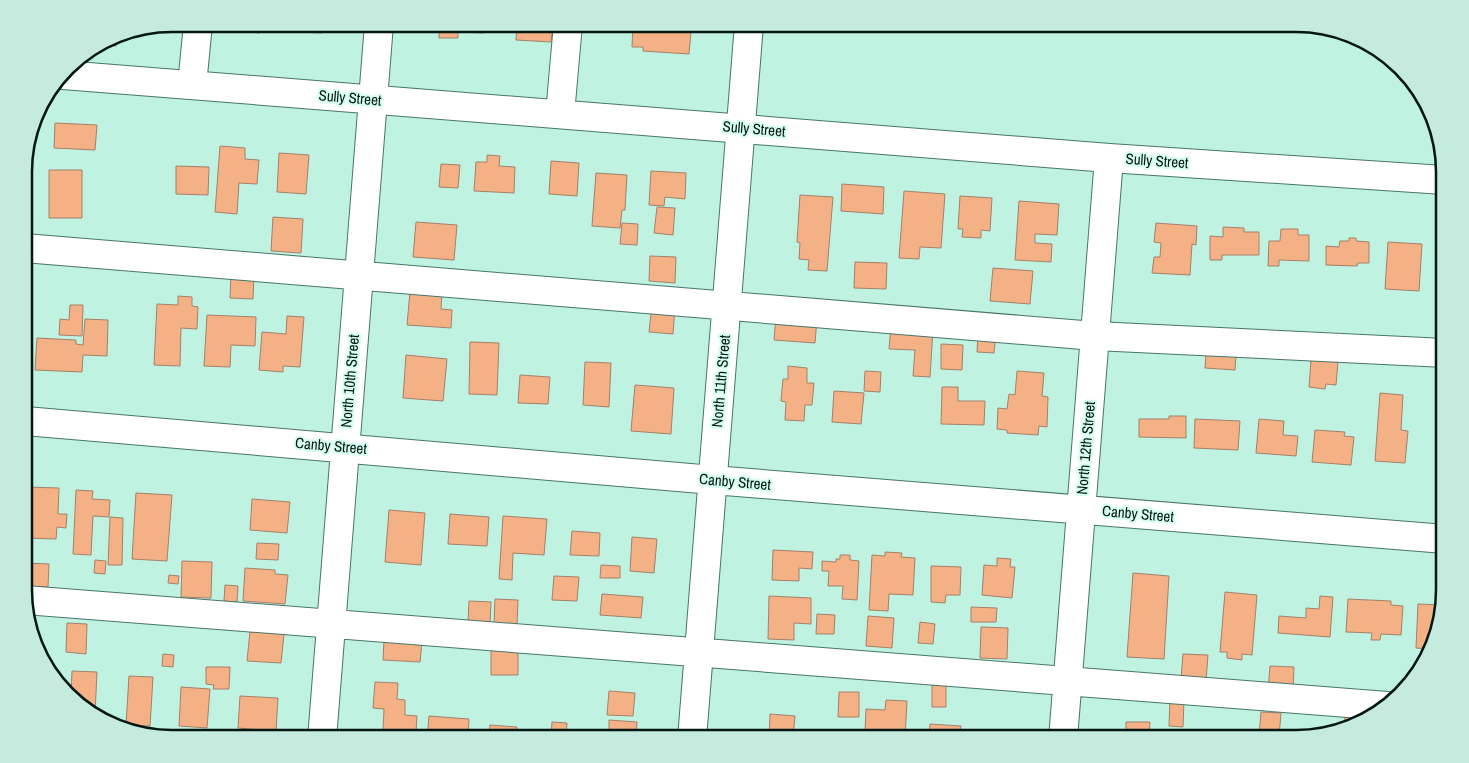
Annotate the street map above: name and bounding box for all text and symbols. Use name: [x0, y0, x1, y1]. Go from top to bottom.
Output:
street label: Sully Street: [318, 84, 383, 111]
street label: Sully Street: [722, 115, 787, 142]
street label: Sully Street: [1125, 148, 1190, 173]
street label: North 10th Street: [335, 333, 364, 429]
street label: North 11th Street: [706, 333, 735, 428]
street label: North 12th Street: [1071, 400, 1100, 496]
street label: Canby Street: [294, 432, 368, 459]
street label: Canby Street: [698, 468, 772, 495]
street label: Canby Street: [1101, 500, 1175, 527]

